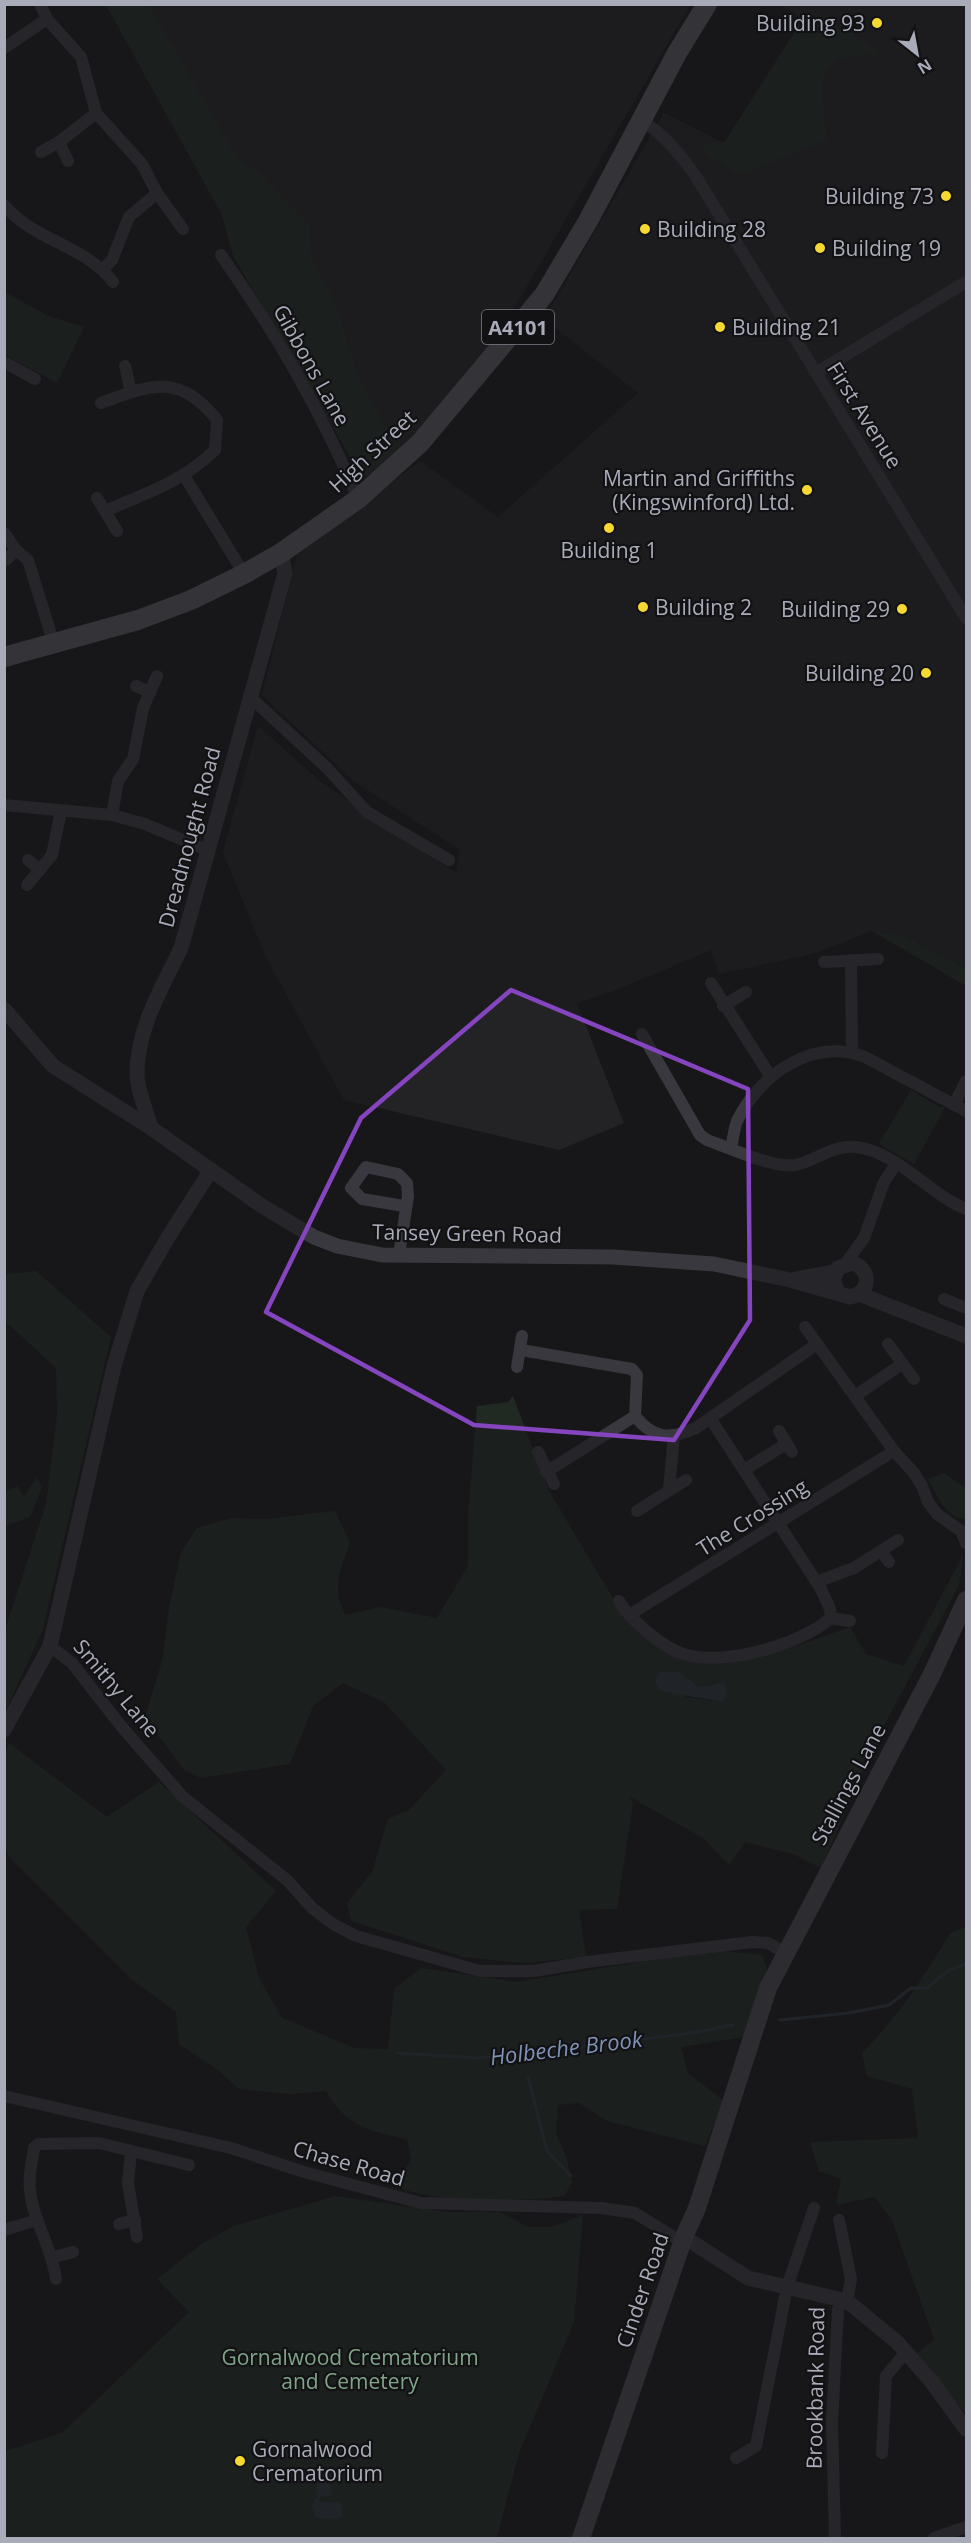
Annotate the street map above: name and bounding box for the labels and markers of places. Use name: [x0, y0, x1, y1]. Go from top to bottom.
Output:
place label: Building 93: [756, 9, 865, 37]
marker: Building 93: [870, 16, 884, 30]
place label: Building 73: [825, 182, 934, 210]
marker: Building 73: [939, 189, 953, 203]
place label: Building 28: [657, 215, 766, 243]
marker: Building 28: [638, 222, 652, 236]
place label: Building 19: [832, 234, 941, 262]
marker: Building 19: [813, 241, 827, 255]
place label: Building 21: [732, 313, 841, 341]
marker: Building 21: [713, 320, 727, 334]
place label: Martin and Griffiths (Kingswinford) Ltd.: [603, 464, 795, 516]
marker: Martin and Griffiths (Kingswinford) Ltd.: [800, 483, 814, 497]
marker: Building 1: [602, 521, 616, 535]
place label: Building 1: [561, 536, 657, 564]
place label: Building 2: [655, 593, 752, 621]
place label: Building 29: [781, 595, 890, 623]
marker: Building 2: [636, 600, 650, 614]
marker: Building 29: [895, 602, 909, 616]
place label: Building 20: [805, 659, 914, 687]
marker: Building 20: [919, 666, 933, 680]
place label: Gornalwood Crematorium: [252, 2435, 383, 2487]
marker: Gornalwood Crematorium: [233, 2454, 247, 2468]

